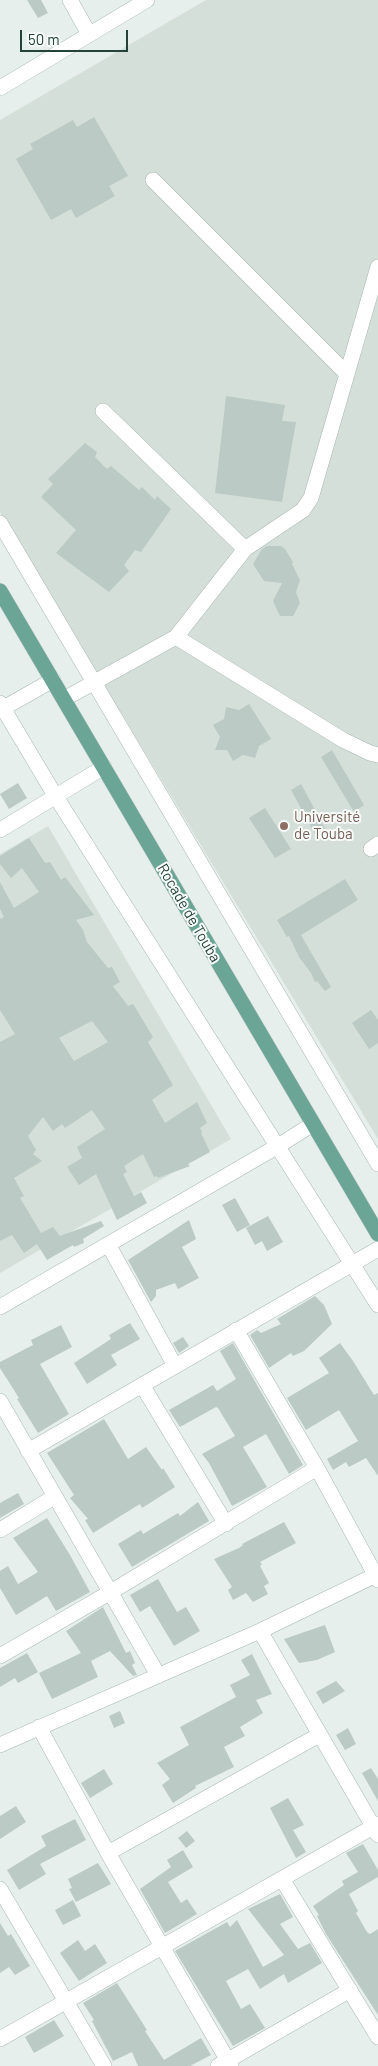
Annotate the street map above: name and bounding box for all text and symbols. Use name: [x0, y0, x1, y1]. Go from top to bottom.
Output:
scale bar: [22, 20, 130, 52]
text: 50 m: [28, 30, 60, 48]
place label: Université de Touba: [294, 808, 360, 843]
marker: Université de Touba: [278, 820, 290, 832]
street label: Rocade de Touba: [154, 861, 224, 965]

